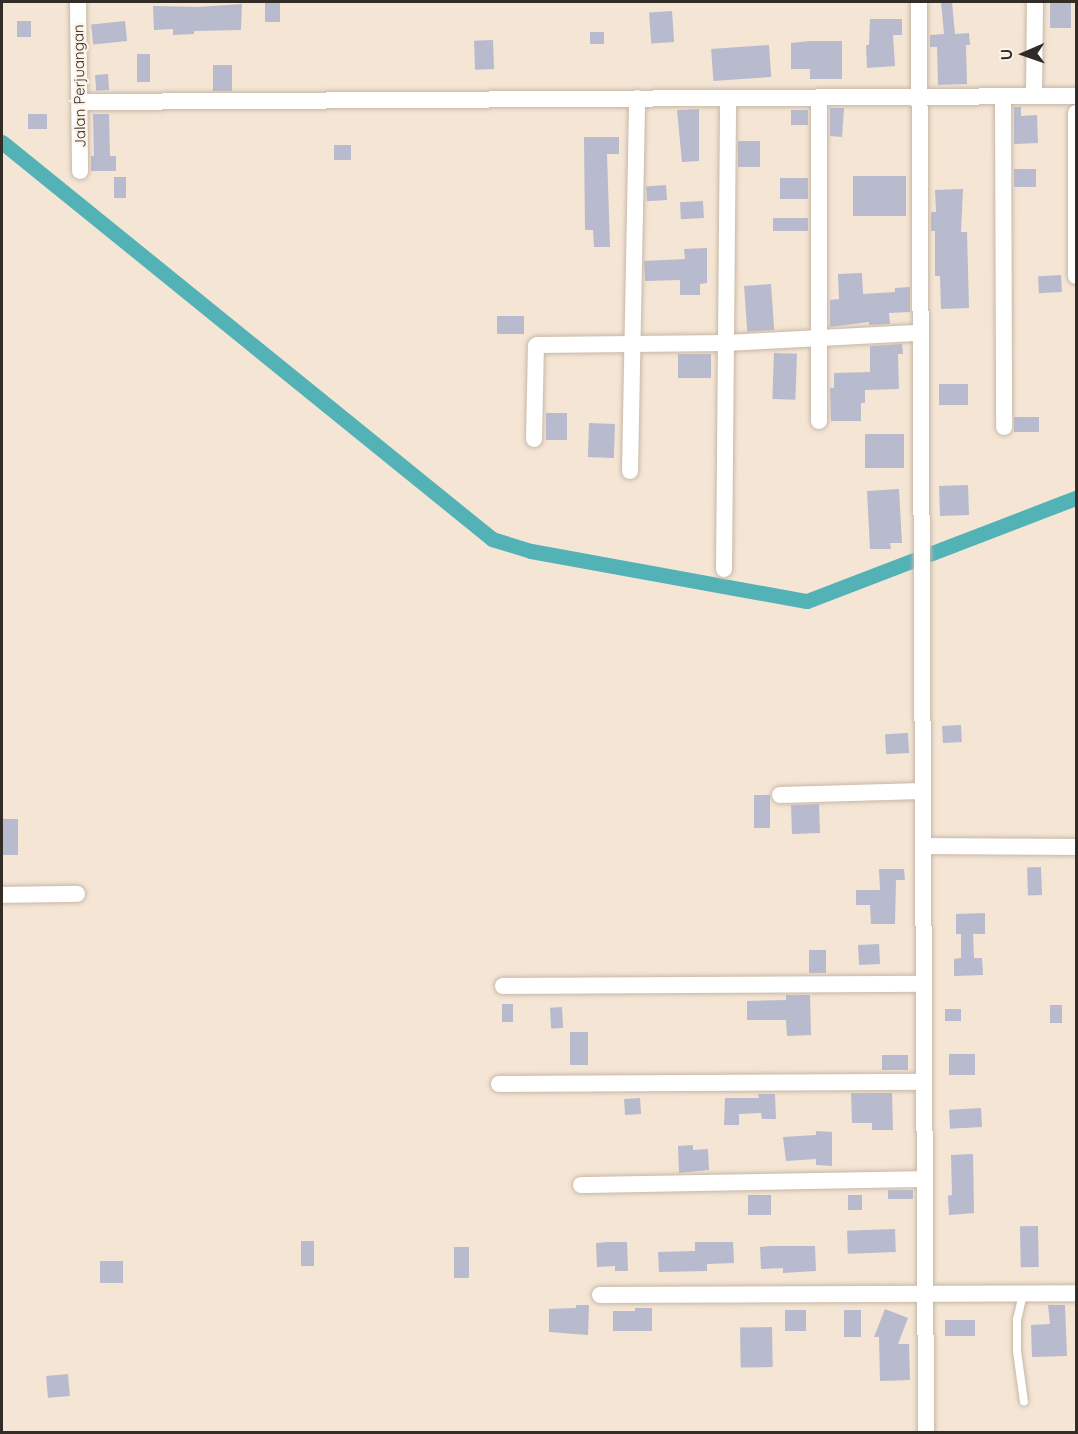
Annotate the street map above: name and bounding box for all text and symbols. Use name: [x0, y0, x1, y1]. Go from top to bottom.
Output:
street label: Jalan Perjuangan: [69, 24, 89, 148]
north arrow: [994, 24, 1054, 84]
text: U: [996, 49, 1016, 61]

